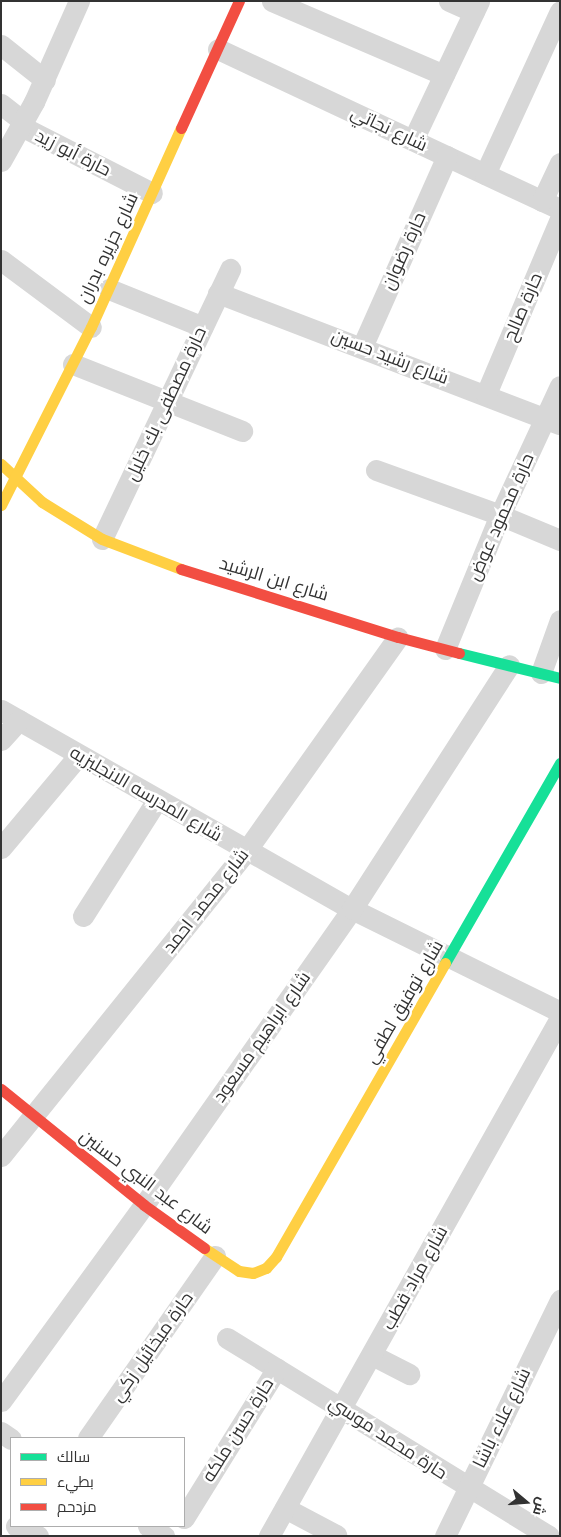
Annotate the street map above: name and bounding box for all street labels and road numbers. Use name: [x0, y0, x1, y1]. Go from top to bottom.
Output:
street label: شارع نجاتي: [347, 102, 431, 156]
street label: حارة أبو زيد: [32, 125, 114, 181]
street label: شارع جزيره بدران: [73, 189, 143, 307]
street label: حارة رضوان: [377, 209, 431, 293]
street label: حارة صالح: [499, 270, 547, 344]
street label: حارة مصطفى بك خليل: [121, 324, 211, 484]
street label: شارع رشيد حسين: [328, 325, 452, 389]
street label: حارة محمود عوض: [463, 450, 539, 584]
street label: شارع ابن الرشيد: [217, 552, 331, 606]
street label: شارع المدرسه الانجليزيه: [66, 742, 226, 846]
street label: شارع محمد احمد: [159, 845, 253, 957]
street label: شارع توفيق لطفي: [360, 936, 448, 1068]
street label: شارع ابراهيم مسعود: [209, 967, 315, 1107]
street label: شارع عبد النبي حسنين: [75, 1125, 217, 1239]
street label: شارع مراد قطب: [378, 1222, 452, 1334]
street label: حارة ميخائيل زكي: [106, 1288, 198, 1406]
street label: شارع علاء باشا: [469, 1365, 535, 1471]
street label: حارة حسن ملكه: [197, 1374, 279, 1486]
street label: حارة محمد موسي: [325, 1392, 451, 1484]

